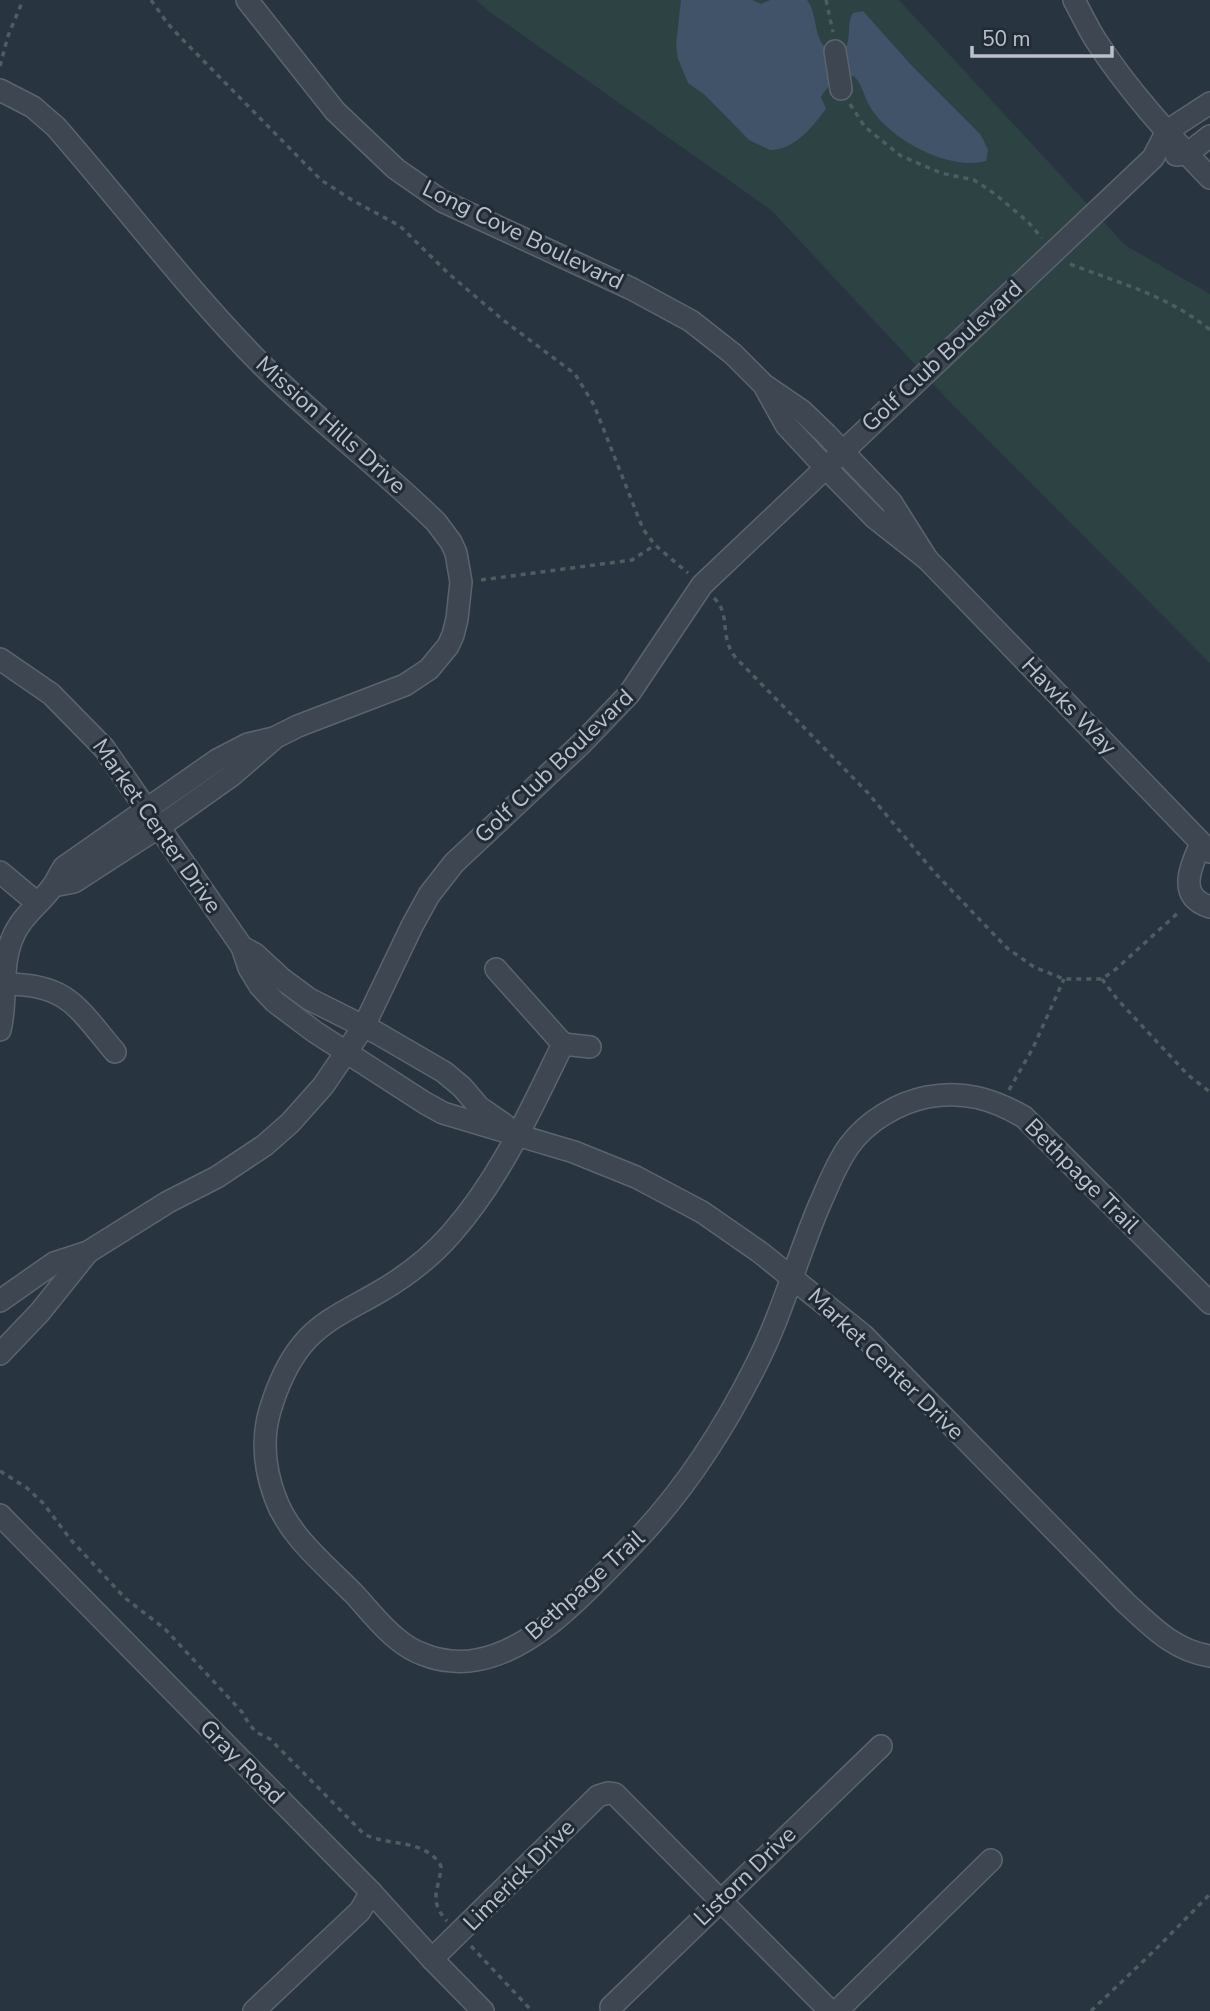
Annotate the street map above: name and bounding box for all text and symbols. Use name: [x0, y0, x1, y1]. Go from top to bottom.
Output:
scale bar: [972, 14, 1112, 58]
text: 50 m: [982, 25, 1031, 53]
street label: Long Cove Boulevard: [417, 173, 629, 297]
street label: Golf Club Boulevard: [855, 273, 1029, 439]
street label: Mission Hills Drive: [249, 349, 413, 501]
street label: Hawks Way: [1014, 650, 1124, 762]
street label: Golf Club Boulevard: [468, 682, 640, 850]
street label: Market Center Drive: [85, 733, 229, 919]
street label: Bethpage Trail: [1018, 1112, 1146, 1240]
street label: Market Center Drive: [801, 1281, 971, 1447]
street label: Bethpage Trail: [519, 1523, 651, 1647]
street label: Gray Road: [193, 1713, 291, 1811]
street label: Limerick Drive: [456, 1812, 582, 1938]
street label: Listorn Drive: [687, 1819, 803, 1933]

